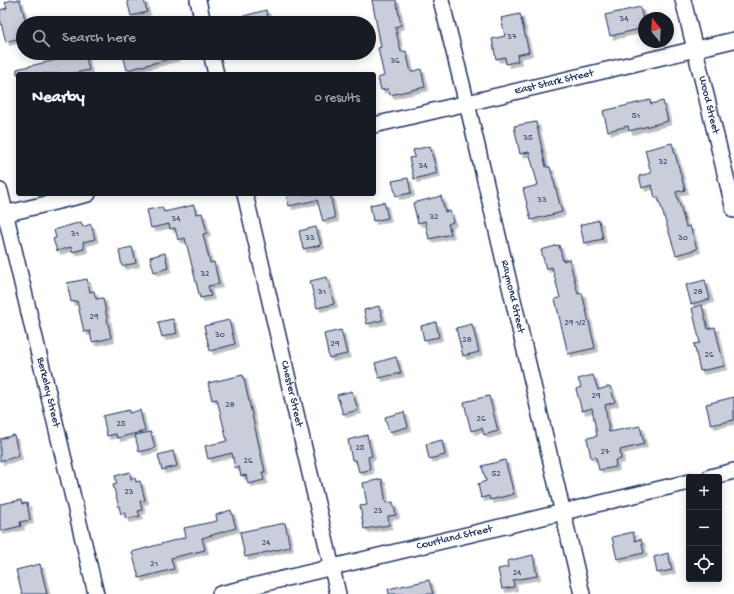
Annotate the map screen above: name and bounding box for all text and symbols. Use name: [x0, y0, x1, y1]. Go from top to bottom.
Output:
north arrow: [638, 12, 674, 48]
house number: 34: [619, 14, 629, 25]
search box: [16, 16, 376, 60]
icon: search: [30, 27, 52, 49]
text: Search here: [62, 29, 136, 47]
house number: 37: [506, 32, 517, 43]
house number: 36: [389, 56, 400, 67]
street label: East Stark Street: [513, 67, 596, 98]
street label: Wood Street: [696, 75, 722, 137]
text: Nearby: [32, 88, 85, 108]
text: 0 results: [314, 91, 360, 106]
house number: 51: [632, 111, 641, 122]
house number: 35: [522, 133, 533, 144]
house number: 32: [657, 157, 668, 168]
house number: 34: [418, 161, 428, 172]
house number: 33: [536, 195, 547, 206]
house number: 32: [428, 212, 439, 223]
house number: 34: [171, 214, 181, 225]
house number: 31: [70, 229, 80, 240]
house number: 33: [304, 233, 315, 244]
house number: 30: [677, 233, 688, 244]
street label: Raymond Street: [498, 259, 527, 336]
house number: 32: [199, 269, 210, 280]
house number: 31: [317, 287, 327, 298]
house number: 28: [693, 287, 703, 298]
house number: 29: [90, 312, 99, 323]
house number: 29 1/2: [564, 318, 586, 329]
house number: 30: [214, 330, 225, 341]
house number: 28: [462, 335, 472, 346]
house number: 29: [331, 339, 340, 350]
house number: 26: [705, 350, 714, 361]
street label: Berkeley Street: [34, 355, 62, 430]
street label: Chester Street: [278, 359, 305, 429]
house number: 29: [592, 391, 601, 402]
house number: 28: [225, 400, 235, 411]
house number: 26: [477, 414, 486, 425]
house number: 25: [116, 419, 126, 430]
house number: 25: [355, 443, 365, 454]
house number: 27: [600, 447, 610, 458]
house number: 26: [244, 456, 253, 467]
house number: 52: [491, 469, 501, 480]
map controls: [686, 474, 722, 582]
button: +: [686, 474, 722, 510]
house number: 23: [124, 487, 134, 498]
house number: 23: [373, 506, 383, 517]
button: −: [686, 510, 722, 546]
street label: Courtland Street: [415, 523, 495, 553]
house number: 24: [262, 538, 271, 549]
button: locate: [686, 546, 722, 582]
house number: 21: [150, 559, 158, 570]
house number: 24: [513, 568, 522, 579]

